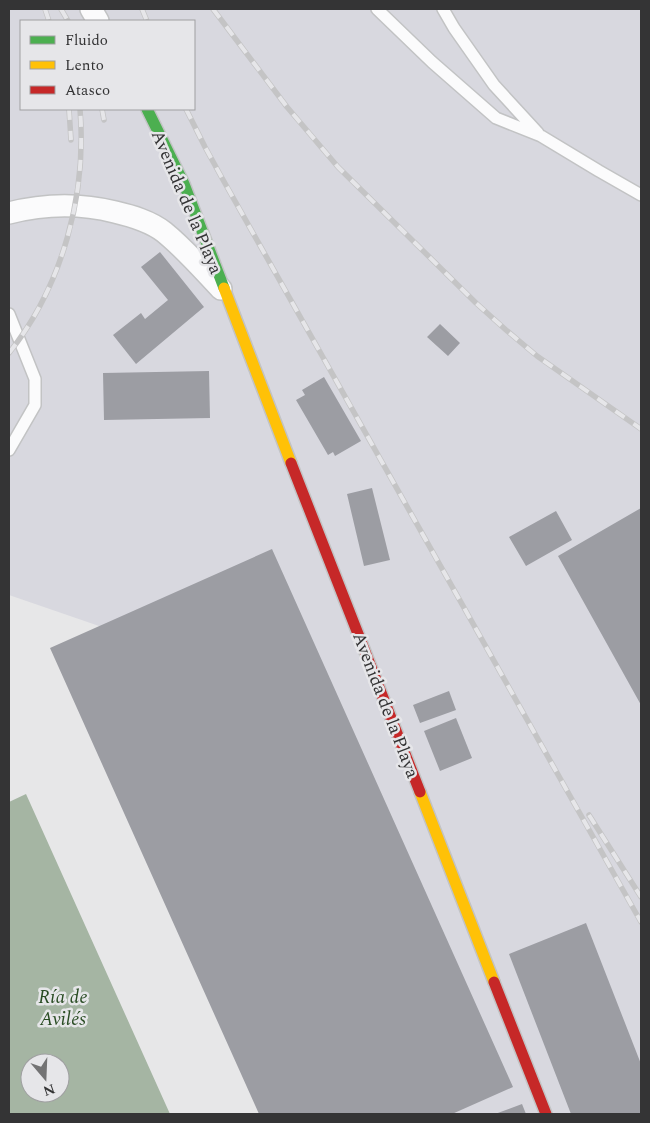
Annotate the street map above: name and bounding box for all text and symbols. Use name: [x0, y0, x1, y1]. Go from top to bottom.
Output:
legend: [20, 20, 195, 110]
text: Fluido: [65, 29, 108, 52]
text: Lento: [65, 54, 104, 77]
text: Atasco: [65, 79, 110, 102]
street label: Avenida de la Playa: [144, 126, 229, 279]
street label: Avenida de la Playa: [345, 628, 426, 782]
water label: Ría de Avilés: [38, 983, 88, 1034]
north arrow: [20, 1053, 70, 1103]
text: N: [40, 1078, 58, 1102]

